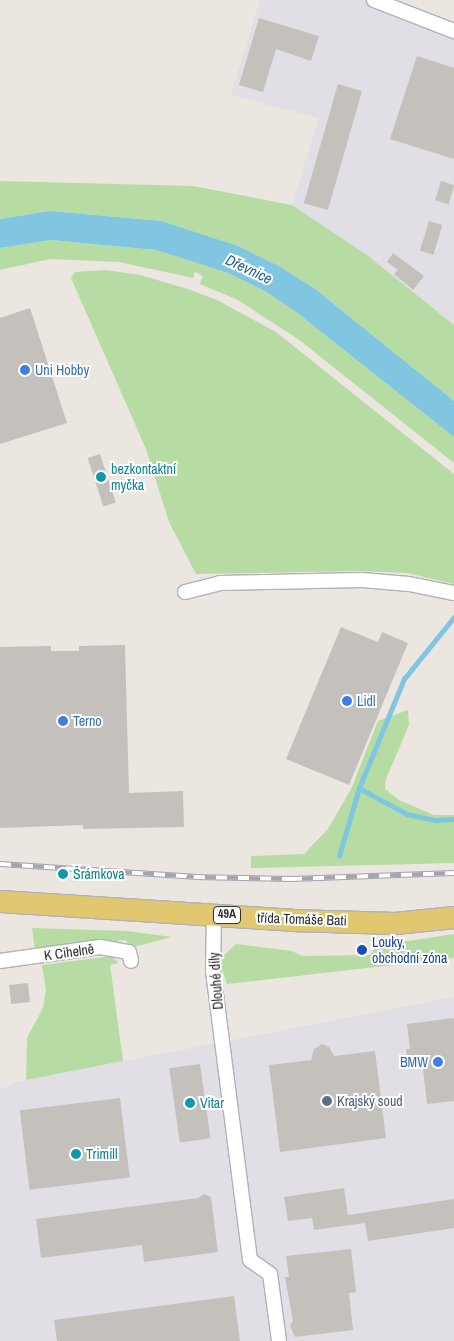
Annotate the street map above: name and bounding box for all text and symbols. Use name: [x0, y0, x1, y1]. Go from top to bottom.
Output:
water label: Dřevnice: [223, 250, 275, 288]
place label: Uni Hobby: [35, 362, 89, 378]
marker: Uni Hobby: [19, 364, 31, 376]
place label: bezkontaktní myčka: [111, 461, 176, 494]
marker: bezkontaktní myčka: [95, 471, 107, 483]
place label: Lidl: [357, 693, 376, 709]
marker: Lidl: [341, 695, 353, 707]
place label: Terno: [73, 713, 102, 729]
marker: Terno: [57, 715, 69, 727]
place label: Šrámkova: [73, 866, 125, 882]
marker: Šrámkova: [57, 868, 69, 880]
road number: 49A: [212, 906, 242, 924]
street label: třída Tomáše Bati: [257, 909, 347, 929]
place label: Louky, obchodní zóna: [372, 934, 447, 966]
street label: K Cihelně: [43, 940, 95, 964]
marker: Louky, obchodní zóna: [356, 944, 368, 956]
street label: Dlouhé díly: [206, 952, 226, 1010]
place label: BMW: [400, 1054, 428, 1070]
marker: BMW: [432, 1056, 444, 1068]
place label: Krajský soud: [337, 1093, 403, 1109]
place label: Vitar: [200, 1095, 224, 1111]
marker: Krajský soud: [321, 1095, 333, 1107]
marker: Vitar: [184, 1097, 196, 1109]
place label: Trimill: [86, 1146, 117, 1162]
marker: Trimill: [70, 1148, 82, 1160]

